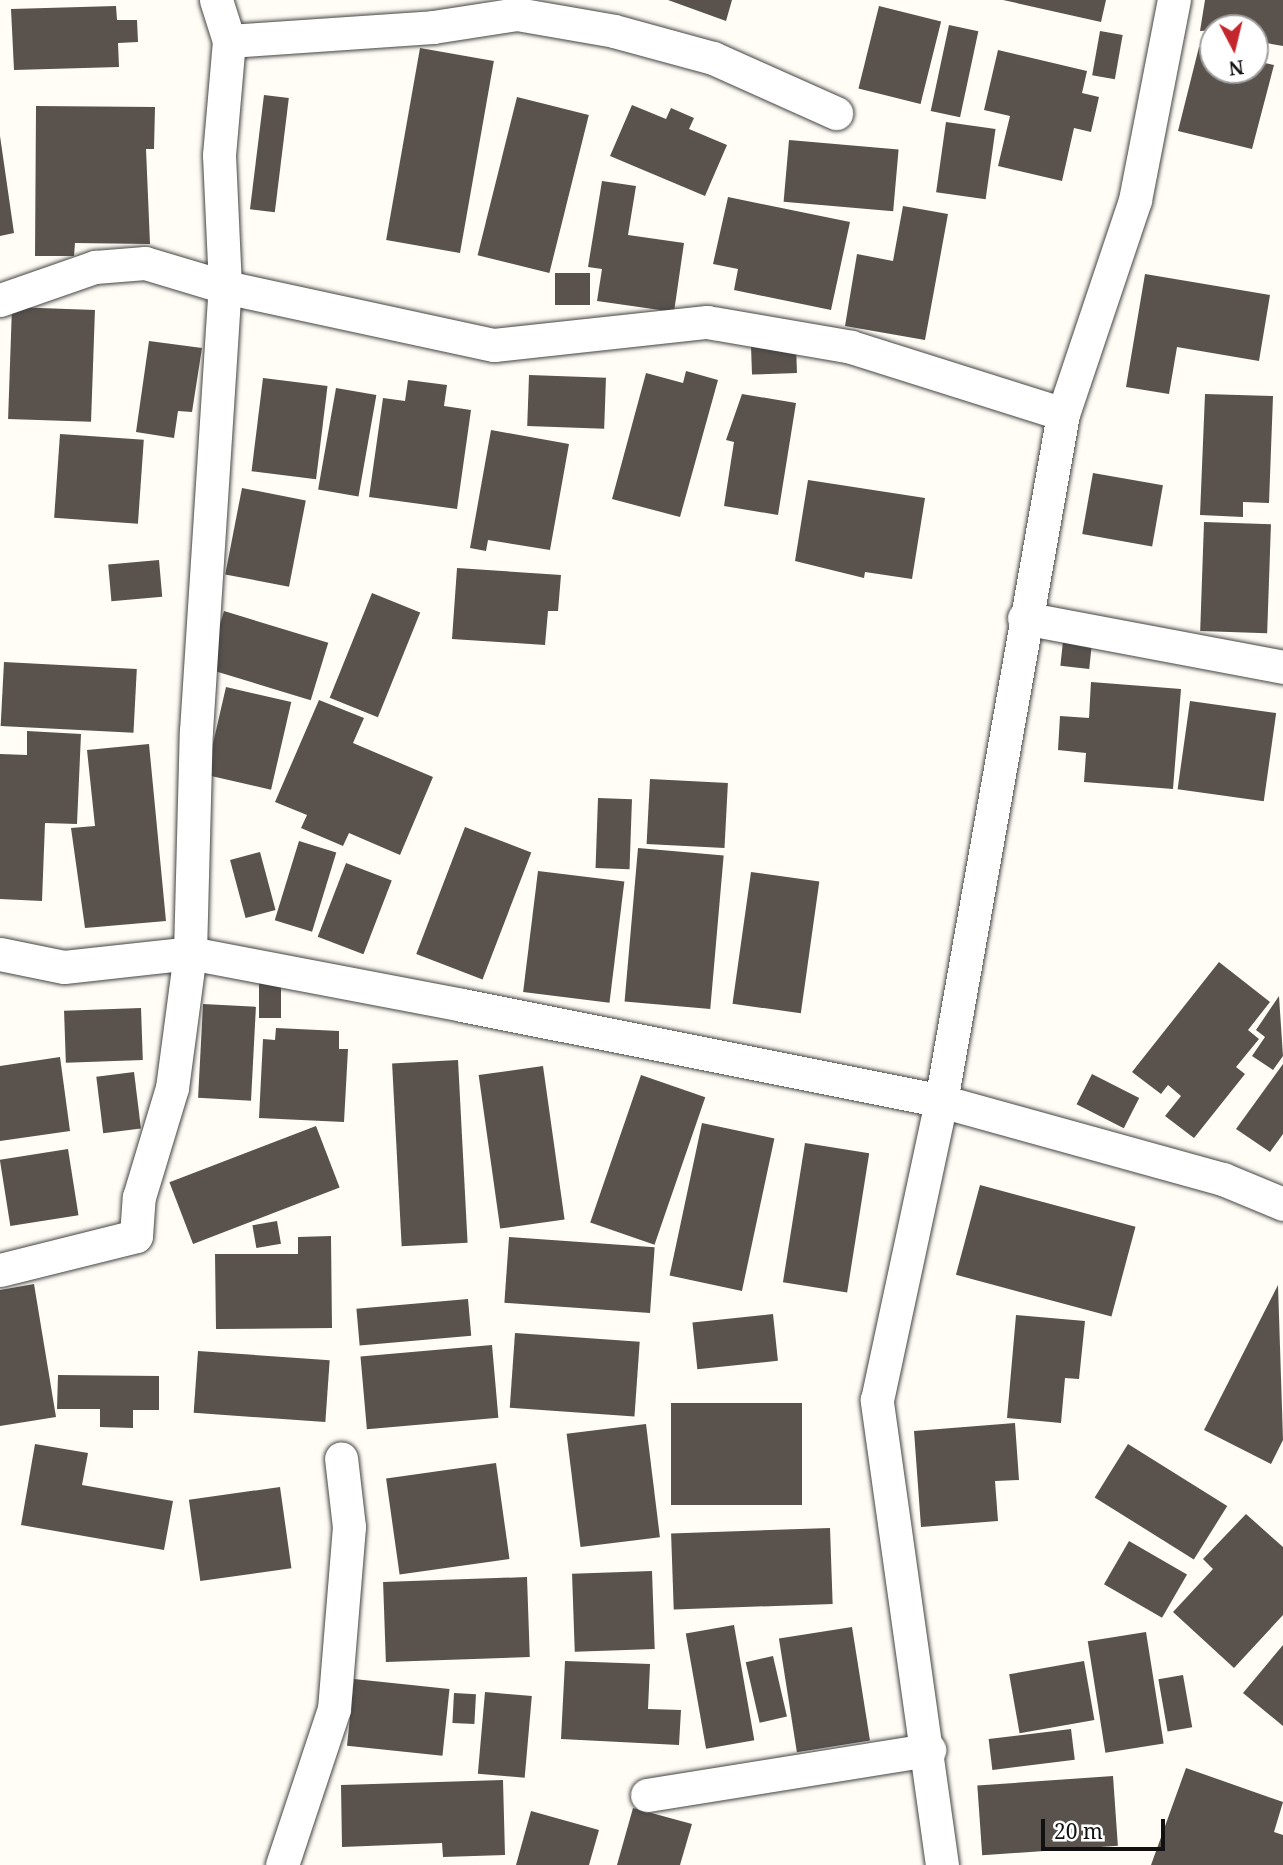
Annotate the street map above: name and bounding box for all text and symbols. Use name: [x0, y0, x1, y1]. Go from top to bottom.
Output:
north arrow: [1199, 14, 1269, 84]
text: N: [1227, 54, 1245, 82]
scale bar: [1045, 1806, 1169, 1850]
text: 20 m: [1054, 1817, 1103, 1845]

